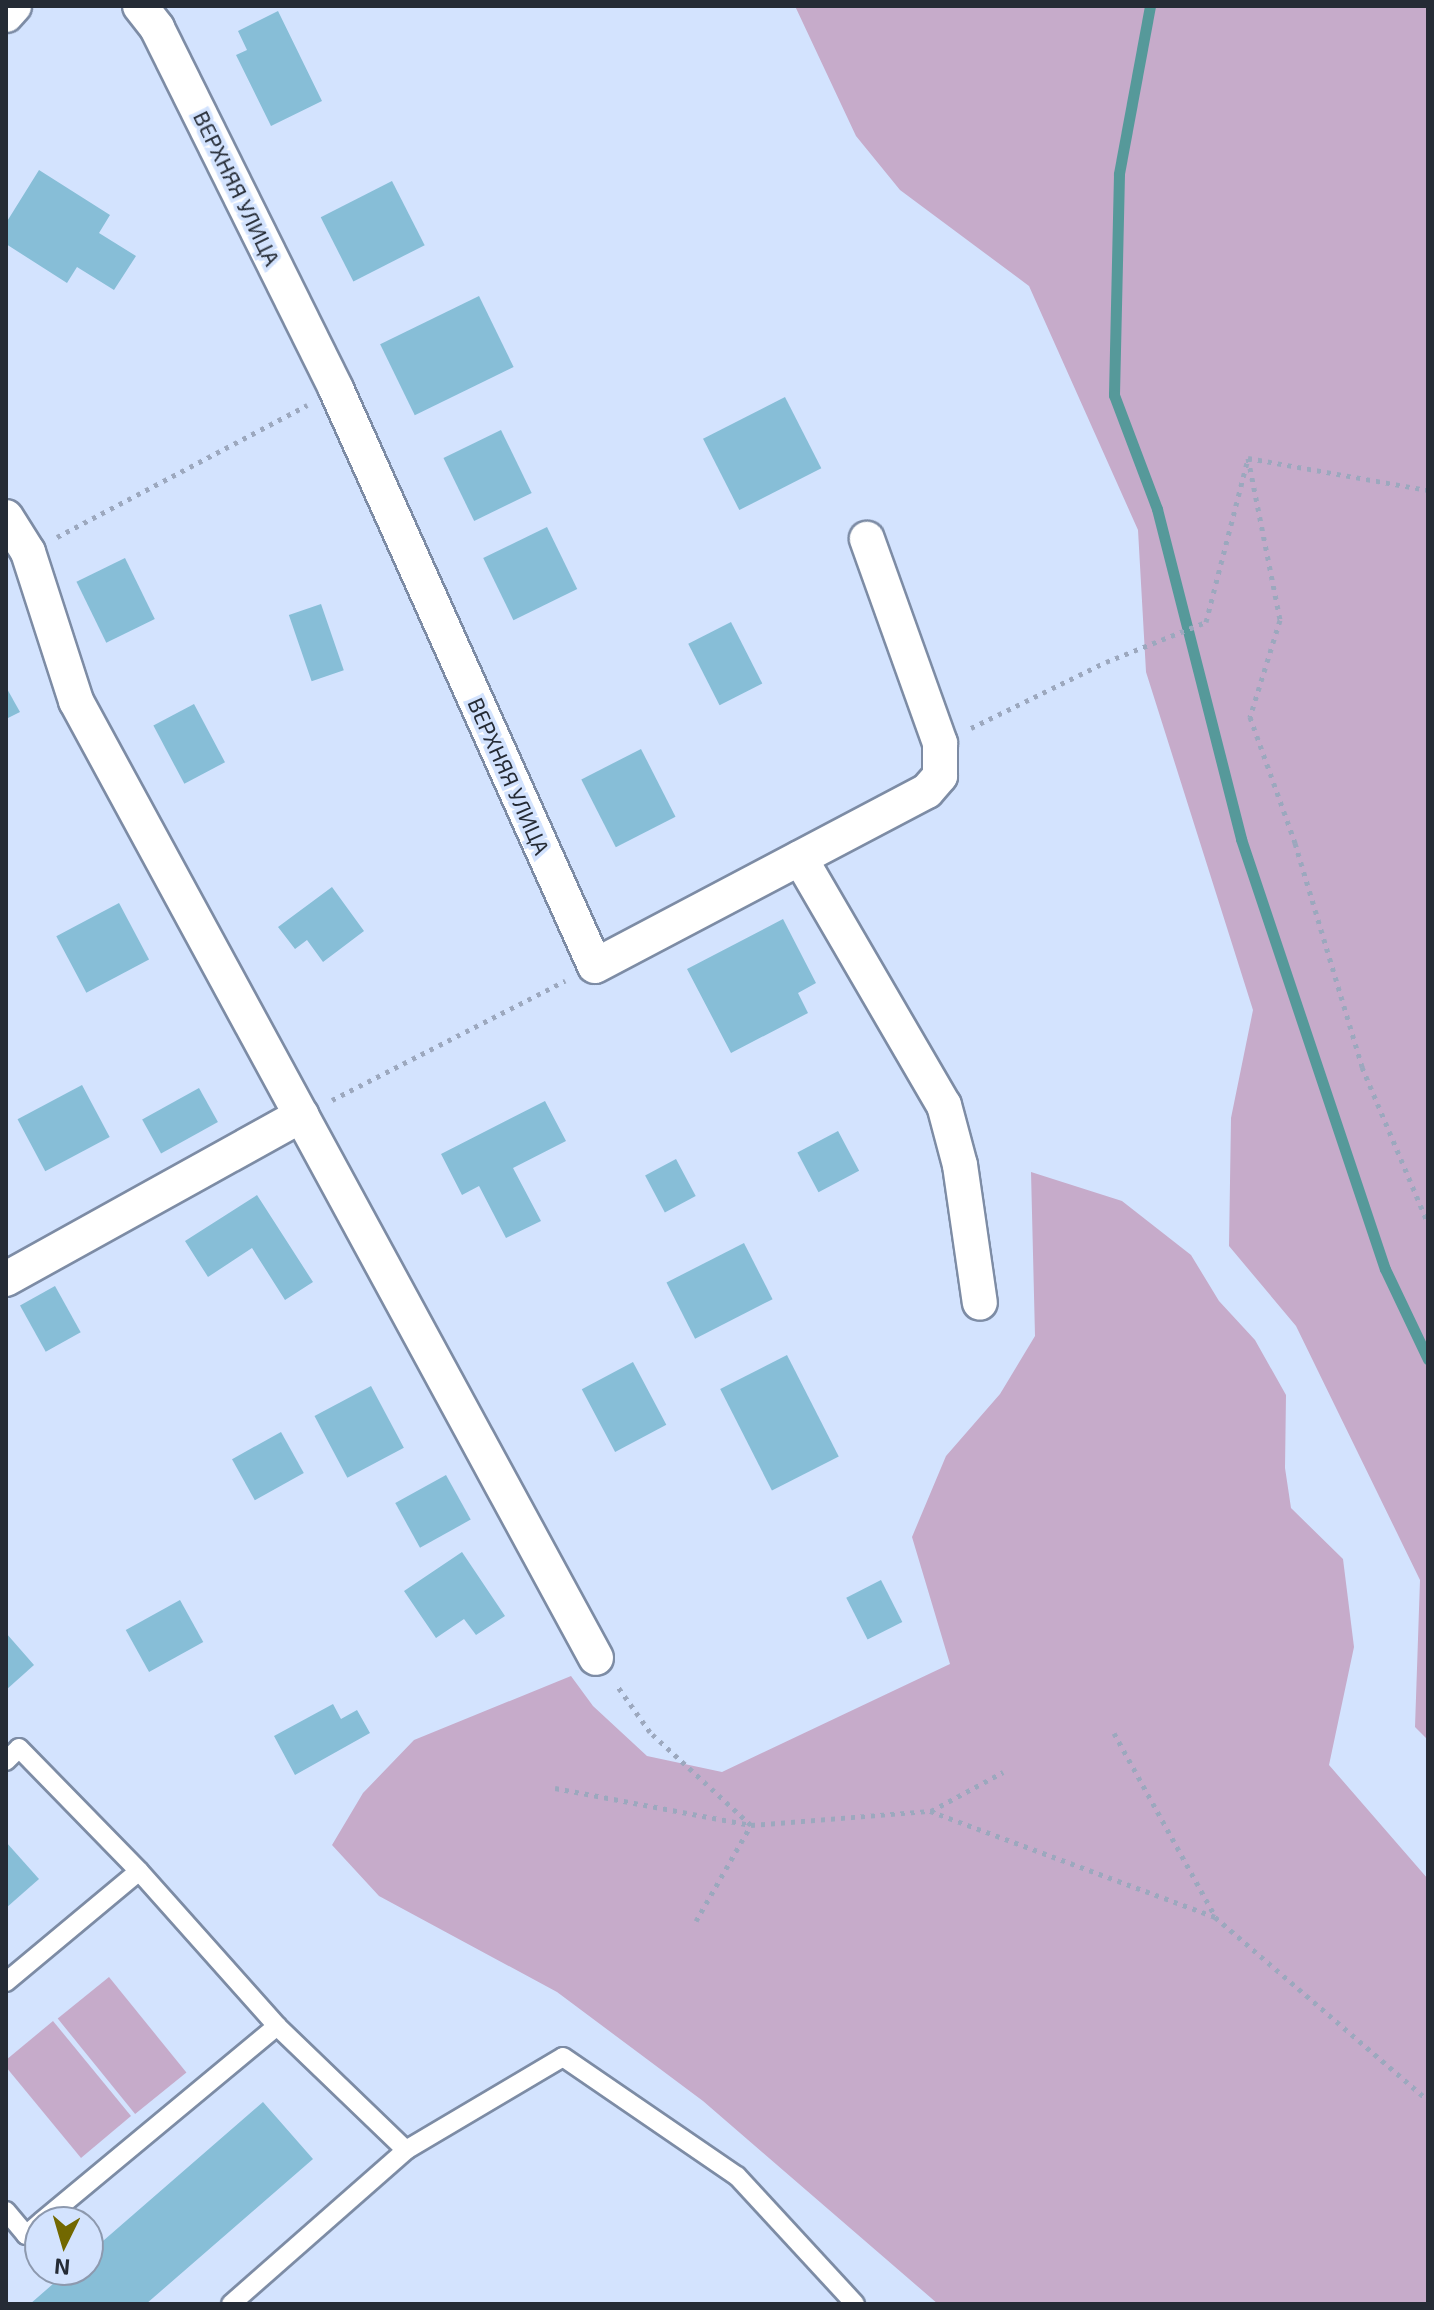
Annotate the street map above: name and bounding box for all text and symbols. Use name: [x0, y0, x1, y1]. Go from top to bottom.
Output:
street label: ВЕРХНЯЯ УЛИЦА: [188, 106, 286, 270]
street label: ВЕРХНЯЯ УЛИЦА: [463, 694, 555, 858]
north arrow: [24, 2206, 104, 2286]
text: N: [53, 2254, 71, 2282]

